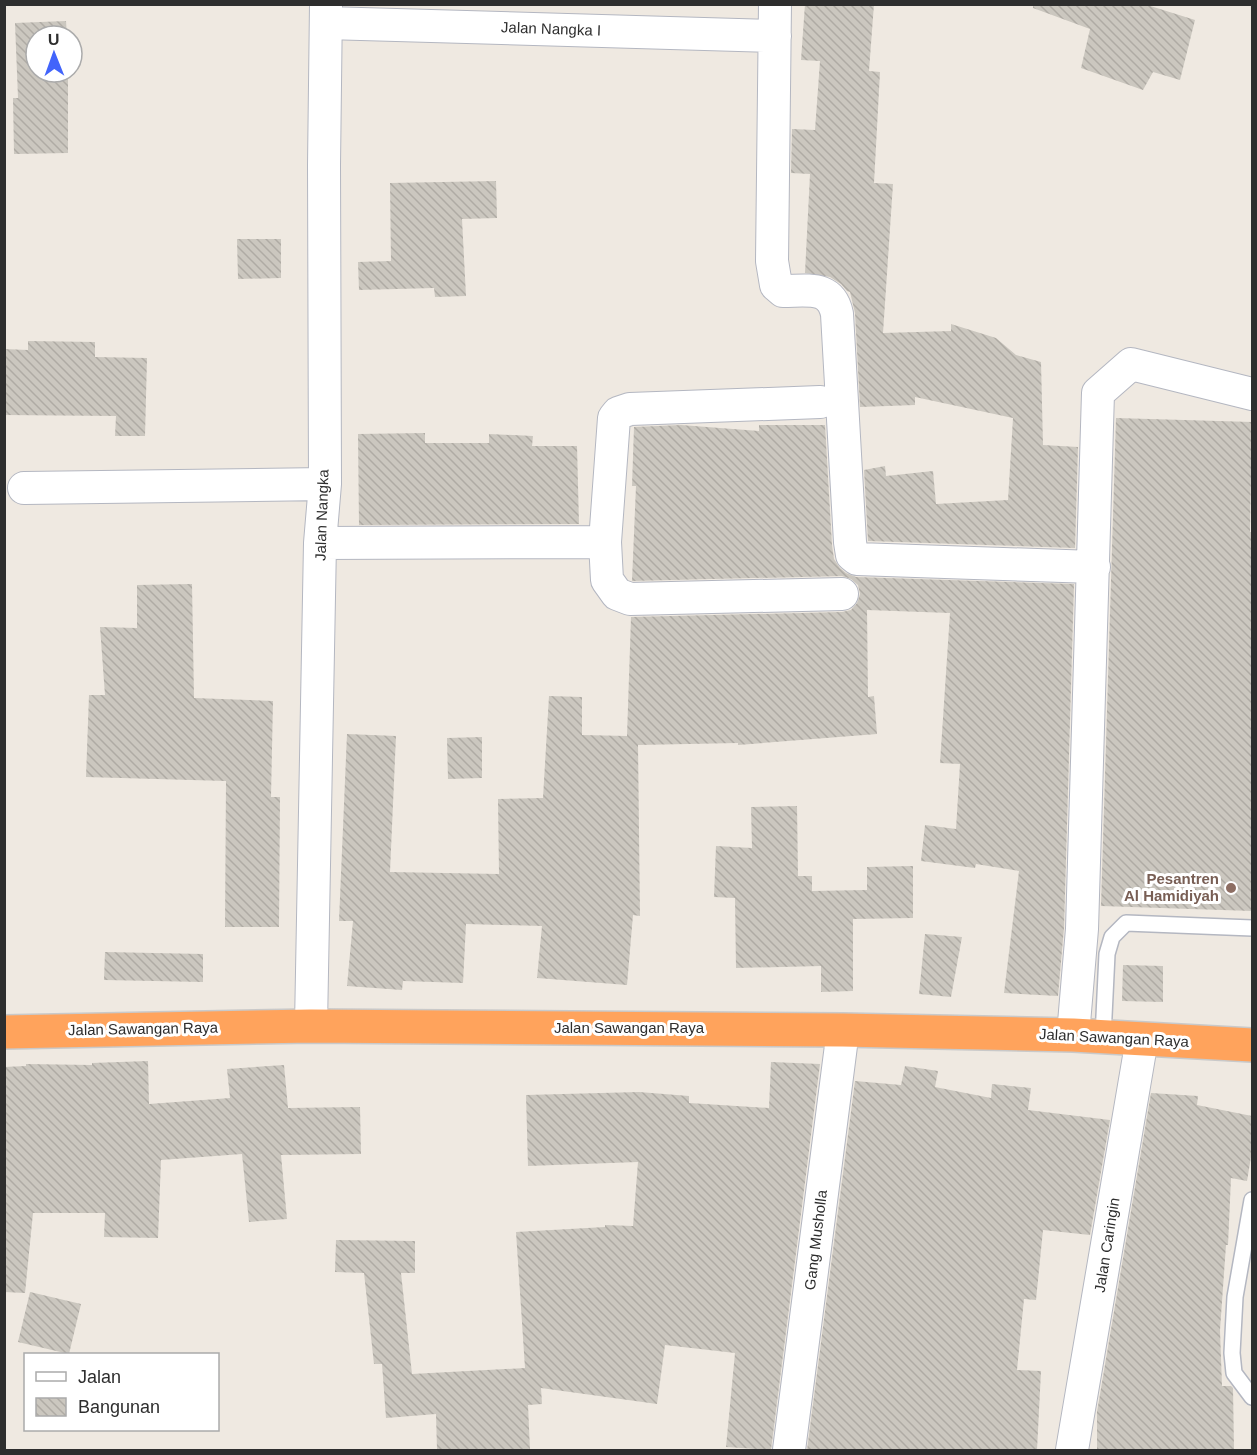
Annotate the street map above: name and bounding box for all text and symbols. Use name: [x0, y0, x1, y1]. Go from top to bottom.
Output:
street label: Jalan Nangka I: [501, 18, 601, 39]
north arrow: [24, 24, 84, 84]
text: U: [48, 31, 60, 48]
street label: Jalan Nangka: [311, 468, 332, 561]
place label: Pesantren Al Hamidiyah: [1124, 870, 1219, 904]
marker: Pesantren Al Hamidiyah: [1224, 881, 1238, 895]
street label: Jalan Sawangan Raya: [68, 1019, 219, 1038]
street label: Jalan Sawangan Raya: [554, 1019, 705, 1036]
street label: Jalan Sawangan Raya: [1039, 1025, 1190, 1050]
street label: Gang Musholla: [801, 1188, 830, 1291]
street label: Jalan Caringin: [1091, 1196, 1122, 1294]
legend: [24, 1353, 219, 1431]
text: Jalan: [78, 1367, 121, 1387]
text: Bangunan: [78, 1397, 160, 1417]

